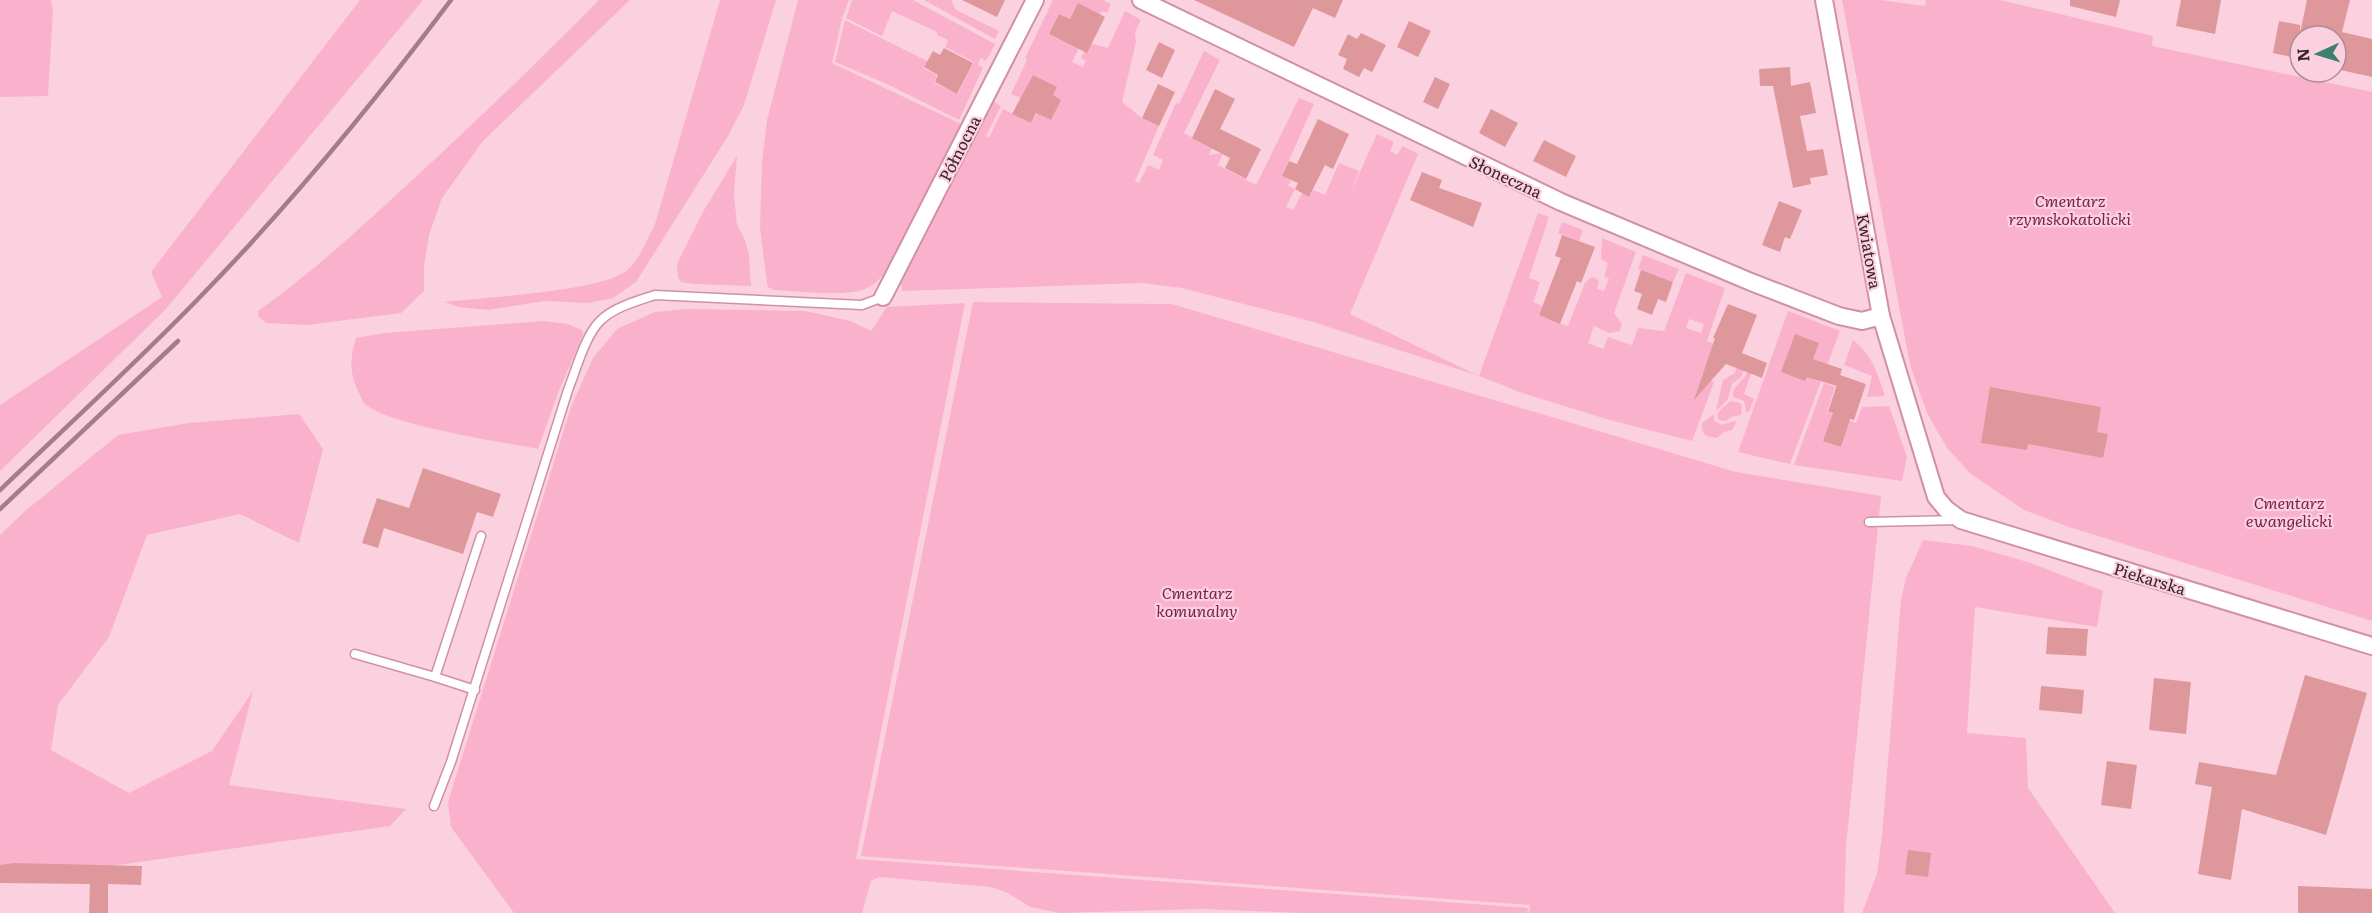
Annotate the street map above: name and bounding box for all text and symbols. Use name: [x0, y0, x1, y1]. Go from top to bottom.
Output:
north arrow: [2288, 24, 2348, 84]
text: N: [2290, 48, 2314, 63]
street label: Północna: [932, 111, 986, 185]
street label: Słoneczna: [1466, 149, 1547, 203]
park label: Cmentarz rzymskokatolicki: [2009, 188, 2131, 230]
street label: Kwiatowa: [1852, 211, 1888, 291]
park label: Cmentarz ewangelicki: [2246, 490, 2332, 532]
street label: Piekarska: [2111, 556, 2189, 600]
park label: Cmentarz komunalny: [1156, 580, 1238, 622]

